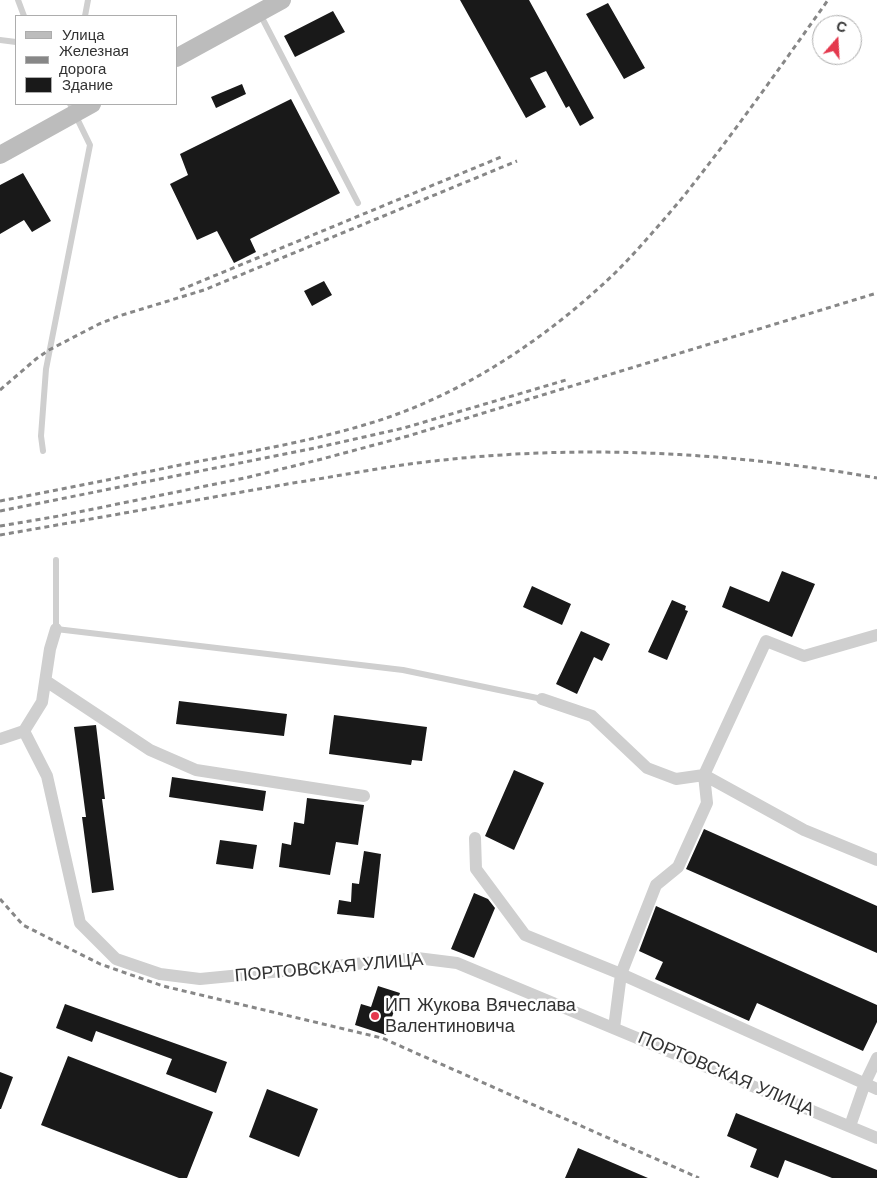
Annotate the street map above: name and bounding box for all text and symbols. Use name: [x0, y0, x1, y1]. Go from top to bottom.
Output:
legend: [15, 15, 178, 105]
north arrow: [812, 15, 862, 65]
text: С: [834, 18, 849, 36]
text: Улица: [62, 26, 105, 44]
text: Железная дорога: [59, 42, 129, 78]
text: Здание: [62, 76, 113, 94]
street label: ПОРТОВСКАЯ УЛИЦА: [234, 949, 424, 987]
place label: ИП Жукова Вячеслава Валентиновича: [385, 995, 576, 1038]
marker: ИП Жукова Вячеслава Валентиновича: [369, 1010, 381, 1022]
street label: ПОРТОВСКАЯ УЛИЦА: [635, 1027, 817, 1121]

